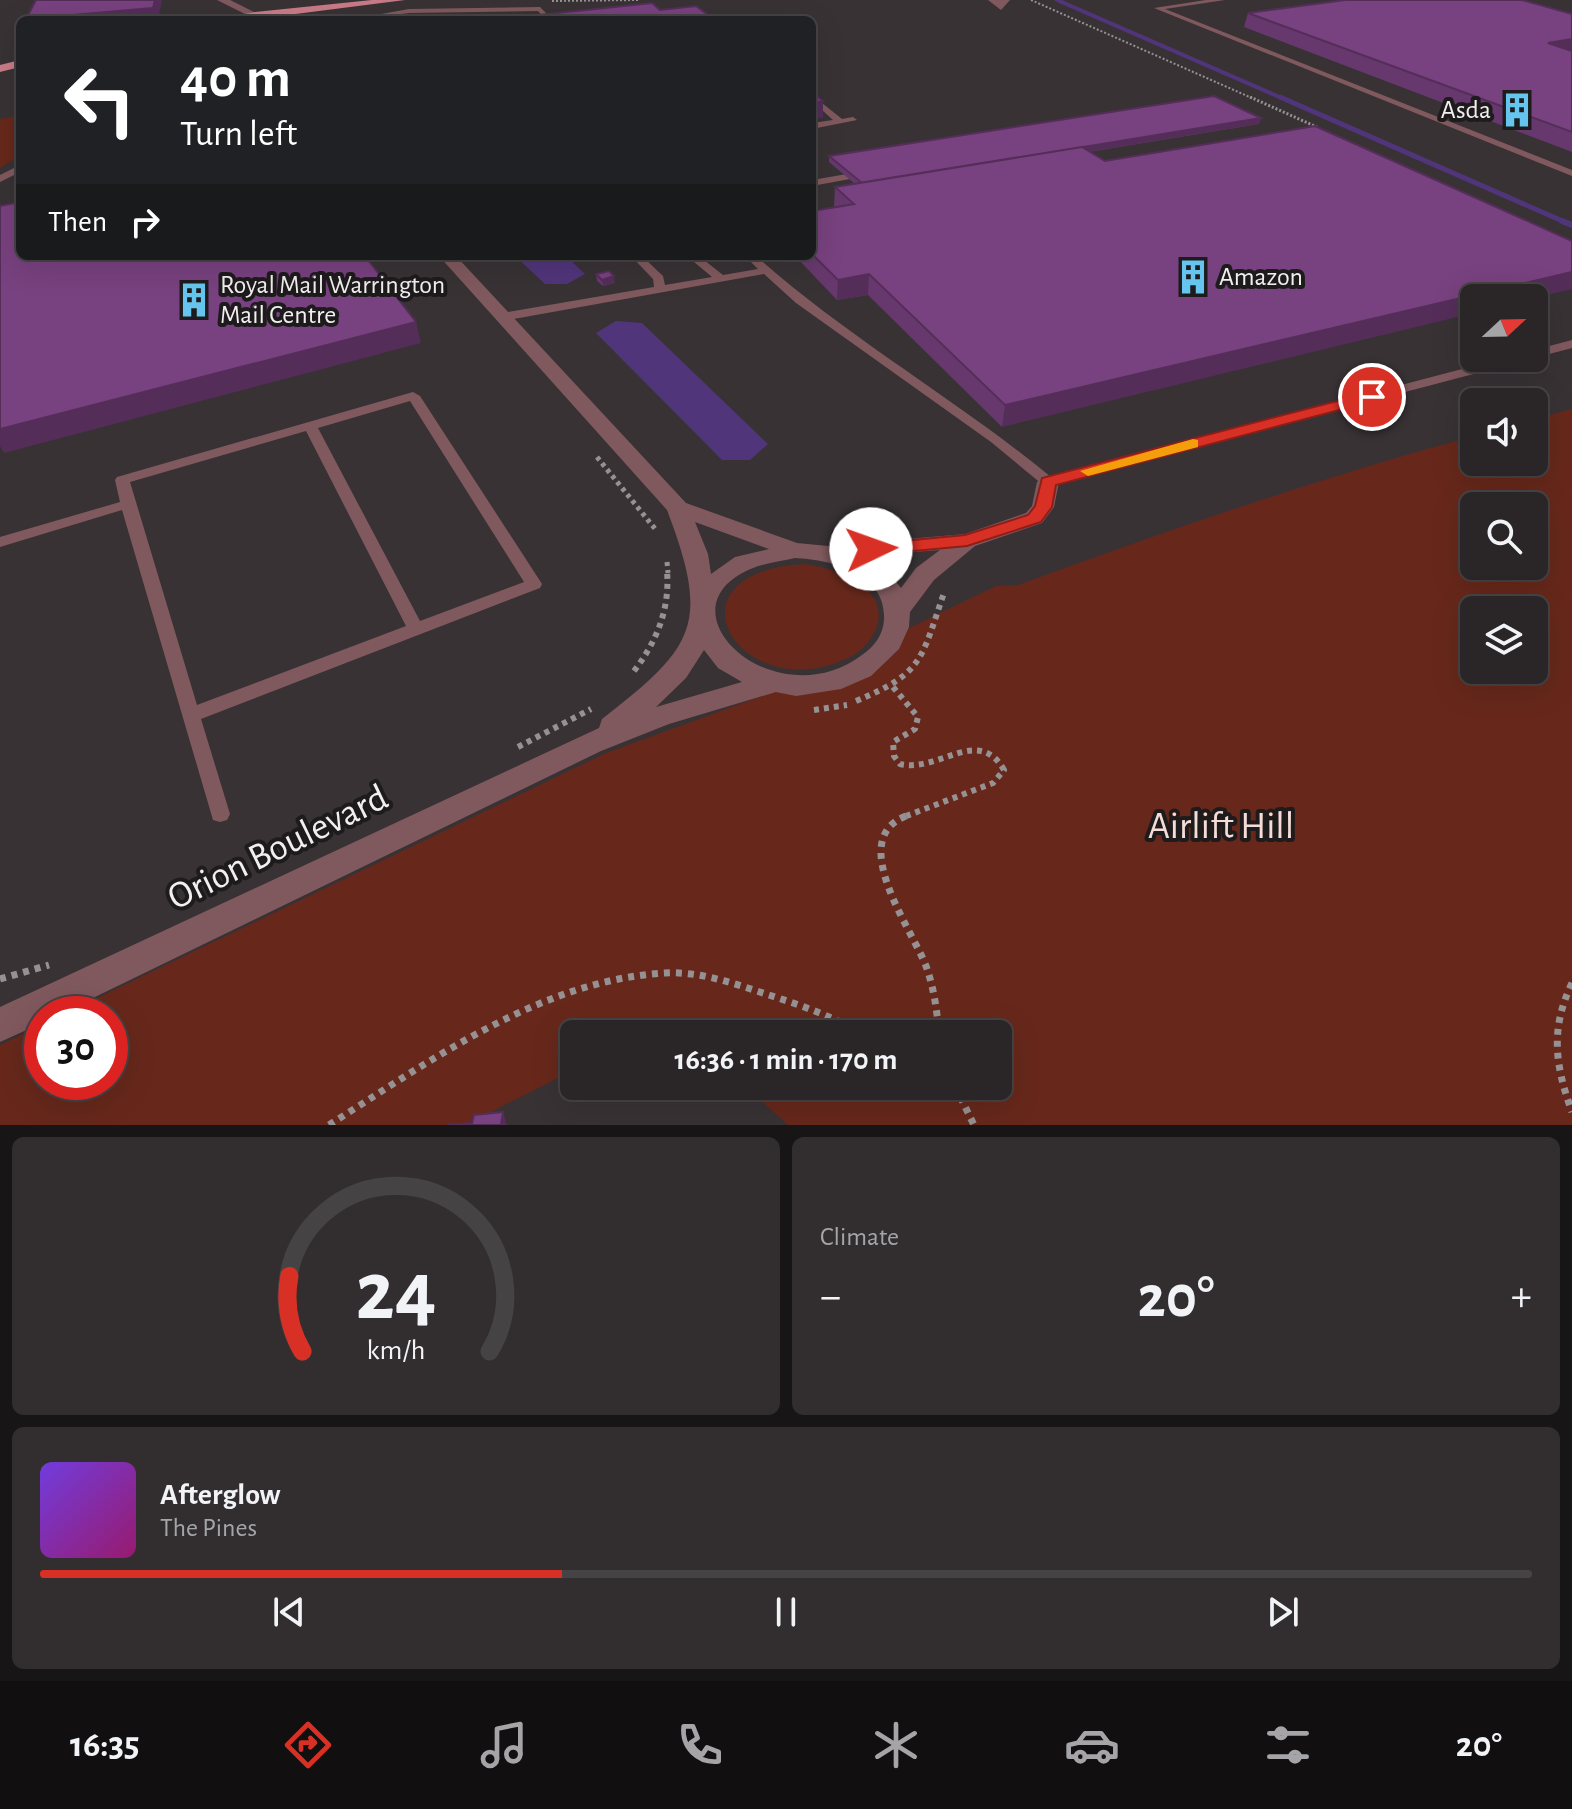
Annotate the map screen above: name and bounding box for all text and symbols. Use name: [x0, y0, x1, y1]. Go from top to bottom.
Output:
icon: left: [48, 48, 152, 152]
text: 40 m: [180, 51, 291, 107]
building icon: Asda: [1498, 91, 1536, 129]
place label: Asda: [1441, 97, 1491, 123]
text: Turn left: [180, 116, 297, 152]
icon: right: [123, 200, 167, 244]
text: Then: [48, 207, 107, 237]
building icon: Amazon: [1174, 258, 1212, 296]
place label: Amazon: [1219, 264, 1303, 290]
place label: Royal Mail Warrington Mail Centre: [220, 272, 445, 328]
building icon: Royal Mail Warrington Mail Centre: [175, 281, 213, 319]
north arrow: [1460, 284, 1548, 372]
map controls: [1460, 284, 1548, 684]
pin: [1338, 363, 1406, 431]
icon: arrive: [1350, 375, 1394, 419]
button: sound: [1460, 388, 1548, 476]
button: search: [1460, 492, 1548, 580]
position arrow: [829, 507, 913, 591]
button: layers: [1460, 596, 1548, 684]
street label: Orion Boulevard: [162, 778, 394, 918]
park label: Airlift Hill: [1148, 808, 1294, 846]
speed limit sign: 30: [24, 996, 128, 1100]
text: 16:36 · 1 min · 170 m: [675, 1045, 897, 1075]
text: Climate: [820, 1224, 899, 1250]
text: 24: [355, 1251, 437, 1335]
text: 20°: [1137, 1268, 1215, 1328]
text: −: [820, 1275, 841, 1319]
text: +: [1511, 1275, 1532, 1319]
text: km/h: [367, 1336, 425, 1365]
text: Afterglow: [160, 1480, 281, 1510]
text: The Pines: [160, 1515, 257, 1541]
icon: previous: [267, 1590, 311, 1634]
icon: pause: [764, 1590, 808, 1634]
icon: next: [1261, 1590, 1305, 1634]
icon: directions: [280, 1717, 336, 1773]
icon: music: [476, 1717, 532, 1773]
icon: phone: [672, 1717, 728, 1773]
icon: climate: [868, 1717, 924, 1773]
icon: car: [1064, 1717, 1120, 1773]
icon: filters: [1260, 1717, 1316, 1773]
text: 16:35: [70, 1727, 140, 1763]
text: 20°: [1456, 1727, 1502, 1763]

